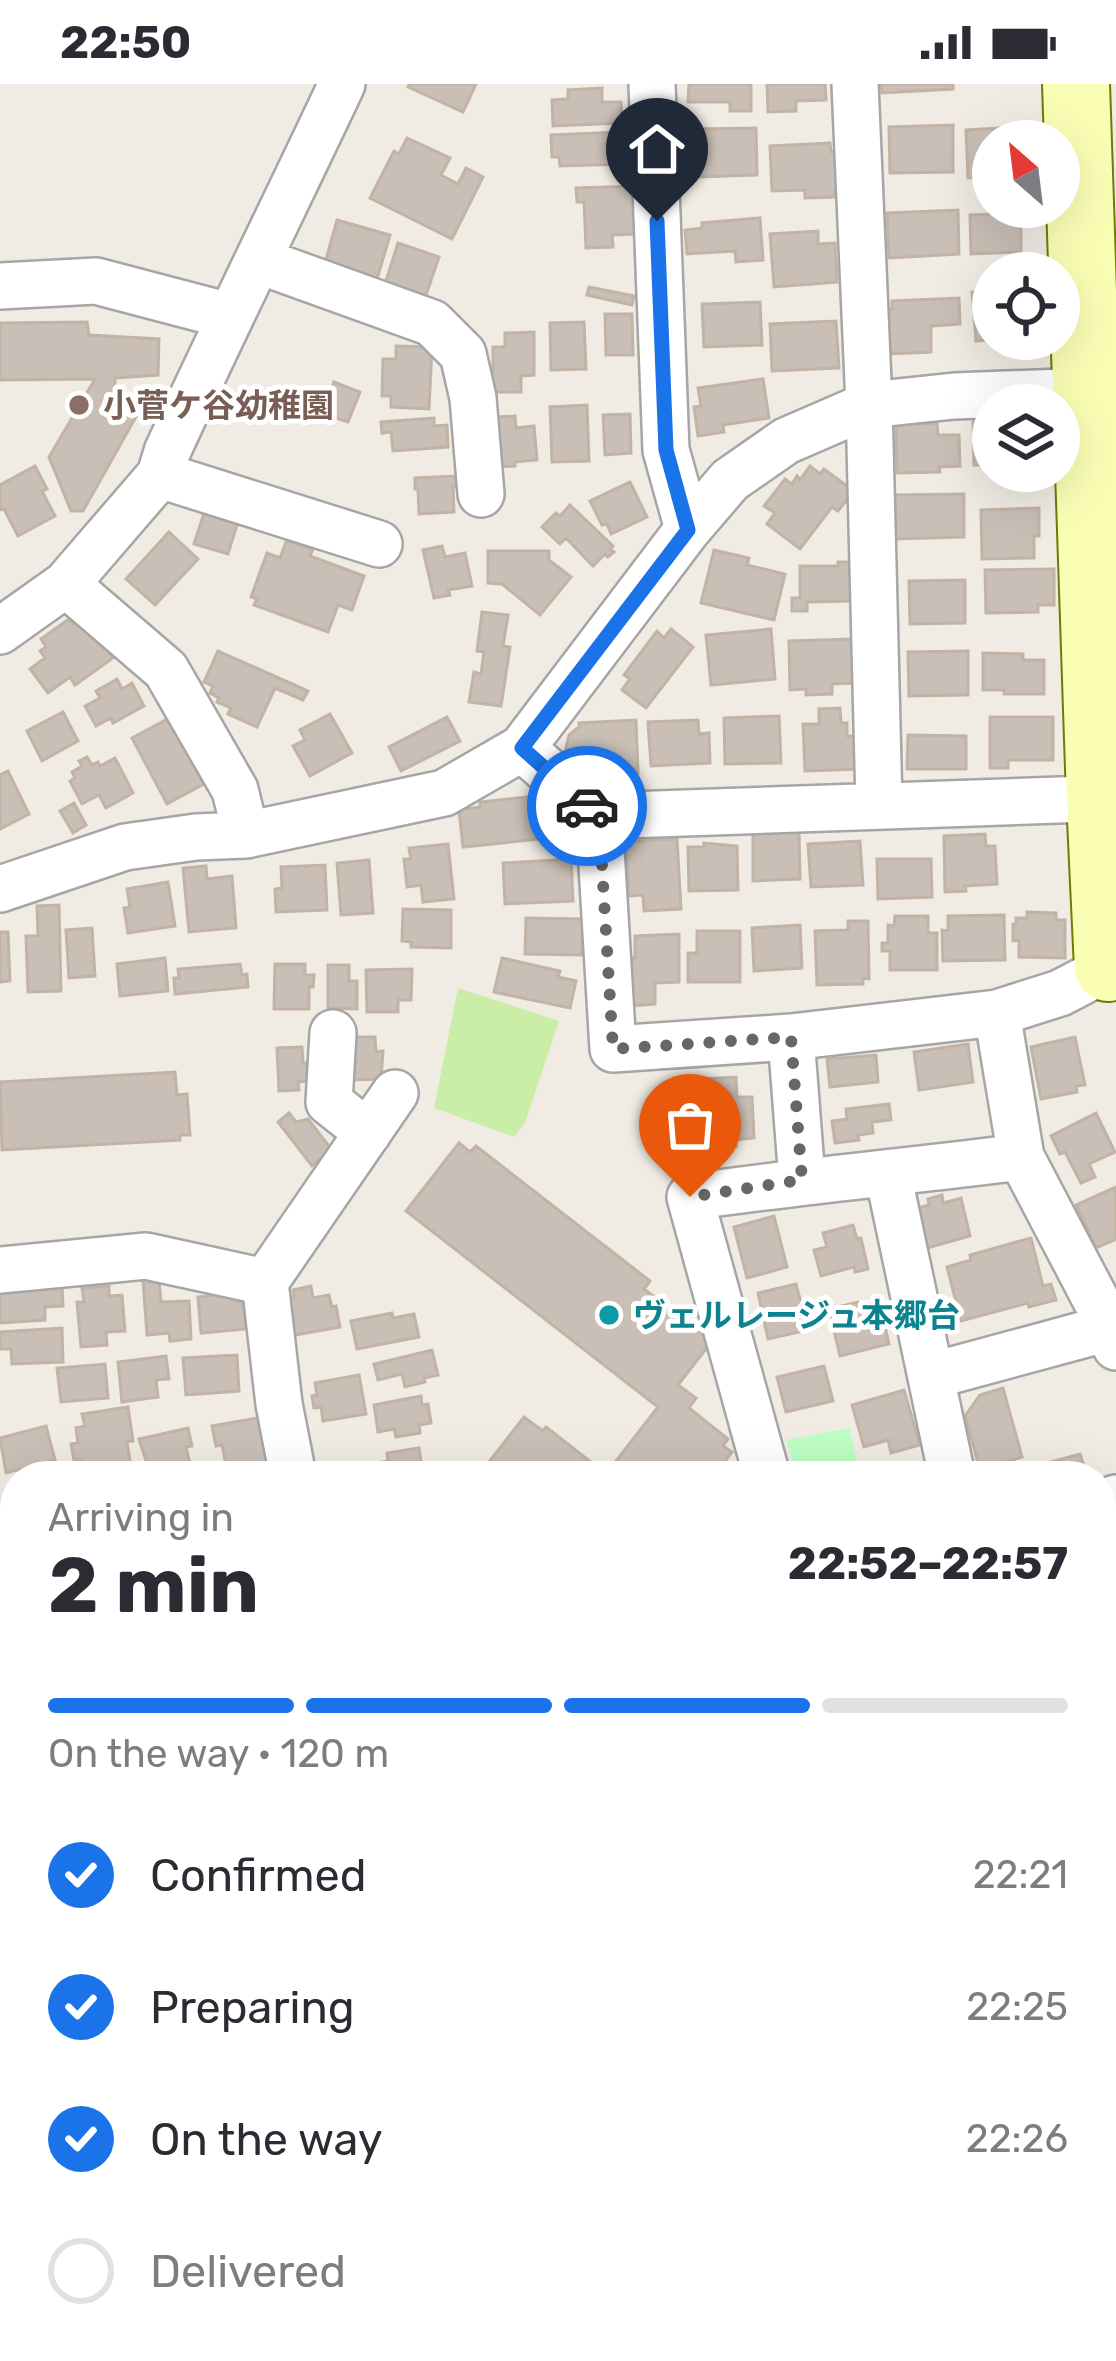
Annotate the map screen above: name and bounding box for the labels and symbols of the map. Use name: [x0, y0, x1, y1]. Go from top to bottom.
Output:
pin: [606, 98, 708, 221]
north arrow: [972, 120, 1080, 228]
place label: 小菅ケ谷幼稚園: [103, 386, 334, 425]
marker: 小菅ケ谷幼稚園: [66, 392, 92, 418]
courier: [527, 746, 647, 866]
pin: [639, 1074, 741, 1197]
place label: ヴェルレージュ本郷台: [633, 1296, 960, 1335]
marker: ヴェルレージュ本郷台: [596, 1302, 622, 1328]

